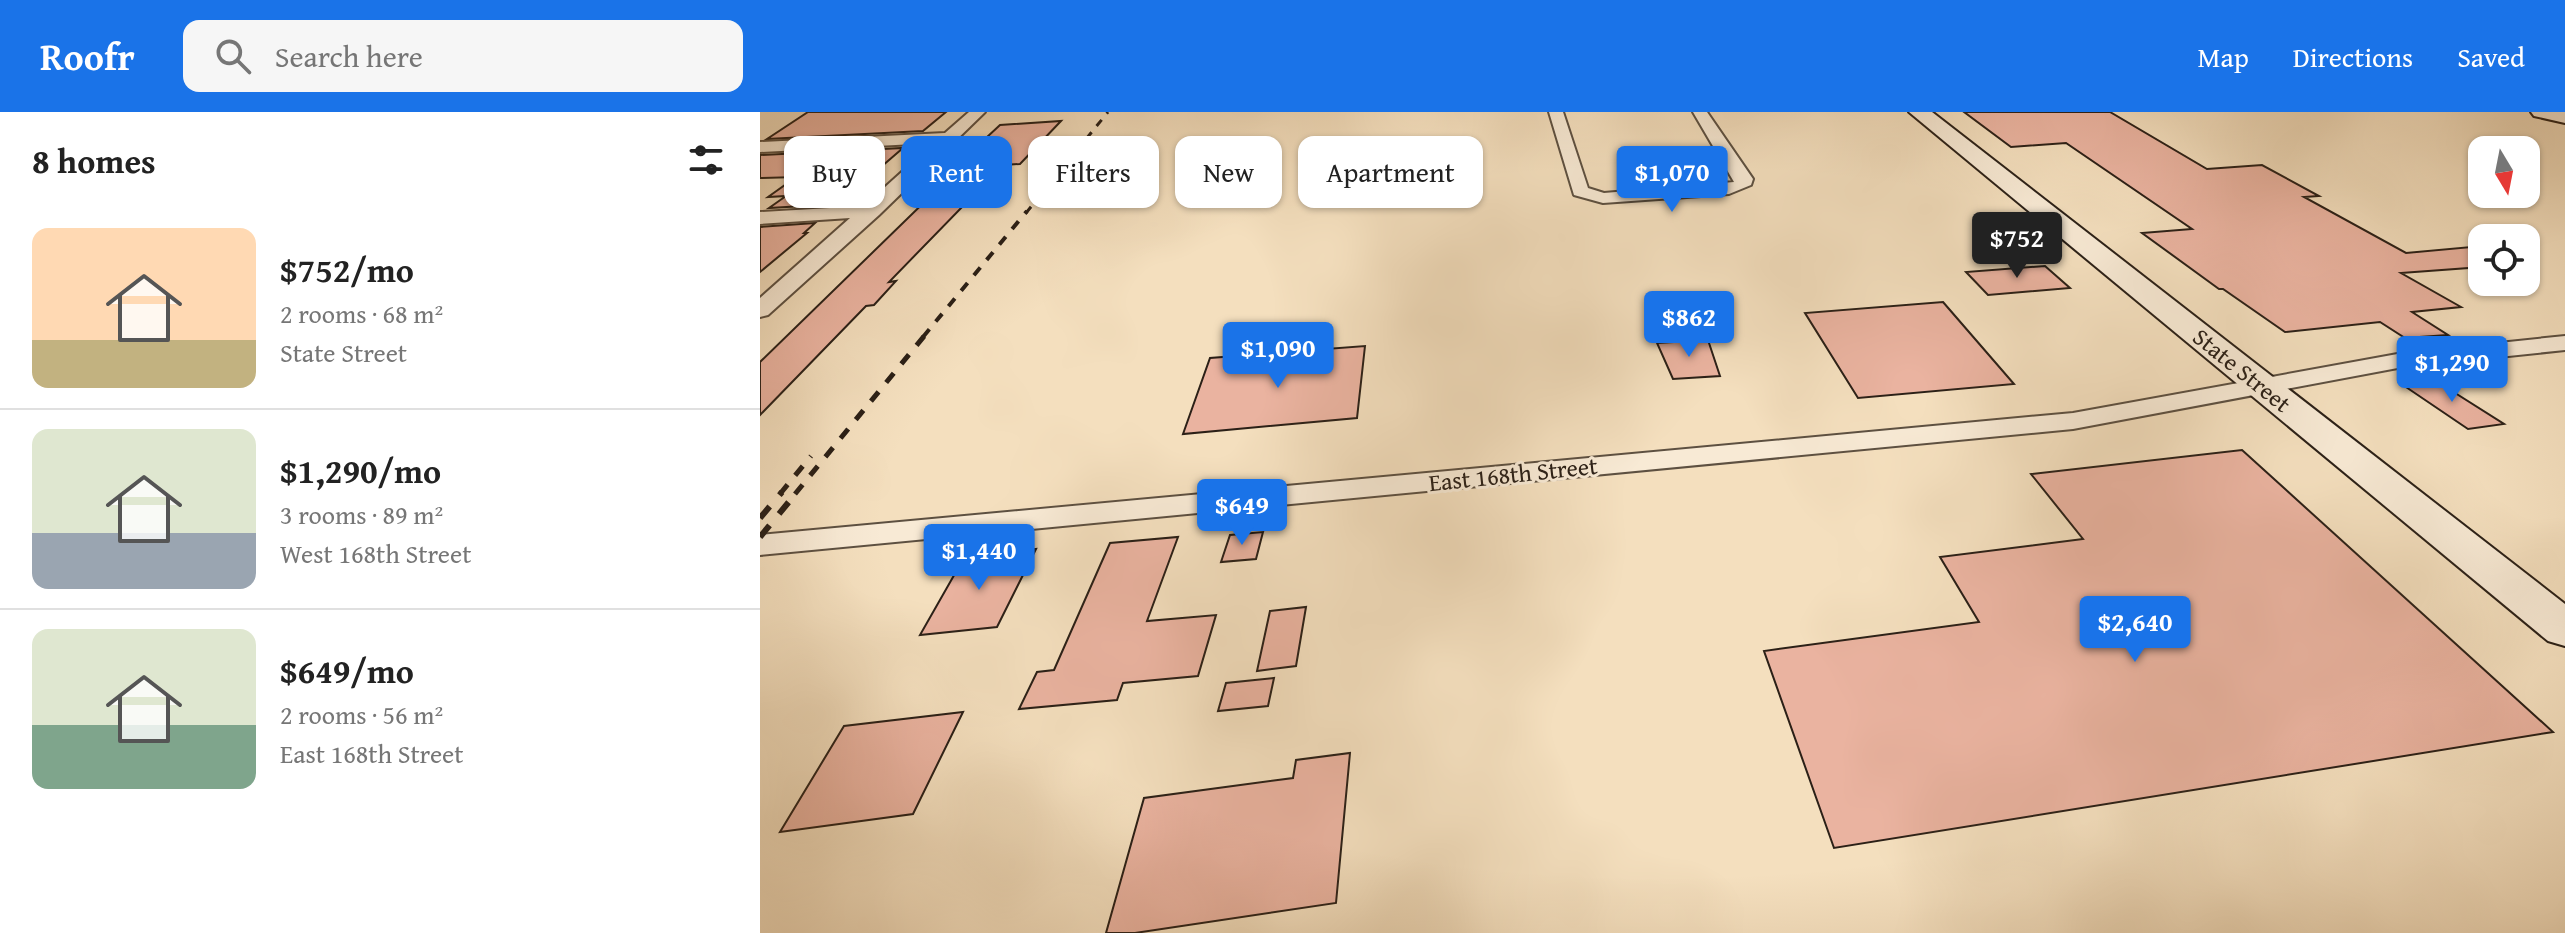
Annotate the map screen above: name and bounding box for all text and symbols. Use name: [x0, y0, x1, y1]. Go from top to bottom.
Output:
search box: [183, 20, 743, 92]
text: Roofr: [40, 28, 135, 84]
icon: search: [211, 34, 255, 78]
text: Search here: [275, 34, 423, 78]
text: Map: [2197, 36, 2249, 77]
text: Directions: [2293, 36, 2413, 77]
text: Saved: [2457, 36, 2525, 77]
text: 8 homes: [32, 136, 156, 185]
chip: Buy: [784, 136, 885, 208]
chip: Rent: [901, 136, 1012, 208]
chip: Filters: [1028, 136, 1159, 208]
chip: New: [1175, 136, 1282, 208]
chip: Apartment: [1298, 136, 1483, 208]
north arrow: [2468, 136, 2540, 208]
map controls: [2468, 136, 2540, 296]
icon: filters: [684, 138, 728, 182]
pin: $1,070: [1607, 146, 1737, 214]
text: $1,070: [1635, 152, 1709, 191]
pin: $752: [1970, 212, 2064, 280]
text: $752: [1990, 218, 2044, 257]
button: locate: [2468, 224, 2540, 296]
text: $752/mo: [280, 245, 414, 294]
icon: home: [96, 260, 192, 356]
pin: $862: [1642, 291, 1736, 359]
text: 2 rooms · 68 m²: [280, 294, 443, 333]
text: $862: [1662, 297, 1716, 336]
street label: State Street: [2185, 319, 2299, 421]
pin: $1,090: [1213, 322, 1343, 390]
text: $1,090: [1241, 328, 1315, 367]
text: State Street: [280, 333, 407, 372]
pin: $1,290: [2387, 336, 2517, 404]
text: $1,290: [2415, 342, 2489, 381]
text: $1,290/mo: [280, 446, 441, 495]
street label: East 168th Street: [1427, 448, 1600, 500]
icon: home: [96, 461, 192, 557]
pin: $649: [1195, 479, 1289, 547]
text: $649: [1215, 485, 1269, 524]
text: 3 rooms · 89 m²: [280, 495, 443, 534]
pin: $1,440: [914, 524, 1044, 592]
text: $1,440: [942, 530, 1016, 569]
text: West 168th Street: [280, 534, 471, 573]
pin: $2,640: [2070, 596, 2200, 664]
text: $2,640: [2098, 602, 2172, 641]
text: $649/mo: [280, 646, 414, 695]
icon: home: [96, 661, 192, 757]
text: 2 rooms · 56 m²: [280, 695, 443, 734]
text: East 168th Street: [280, 734, 464, 773]

